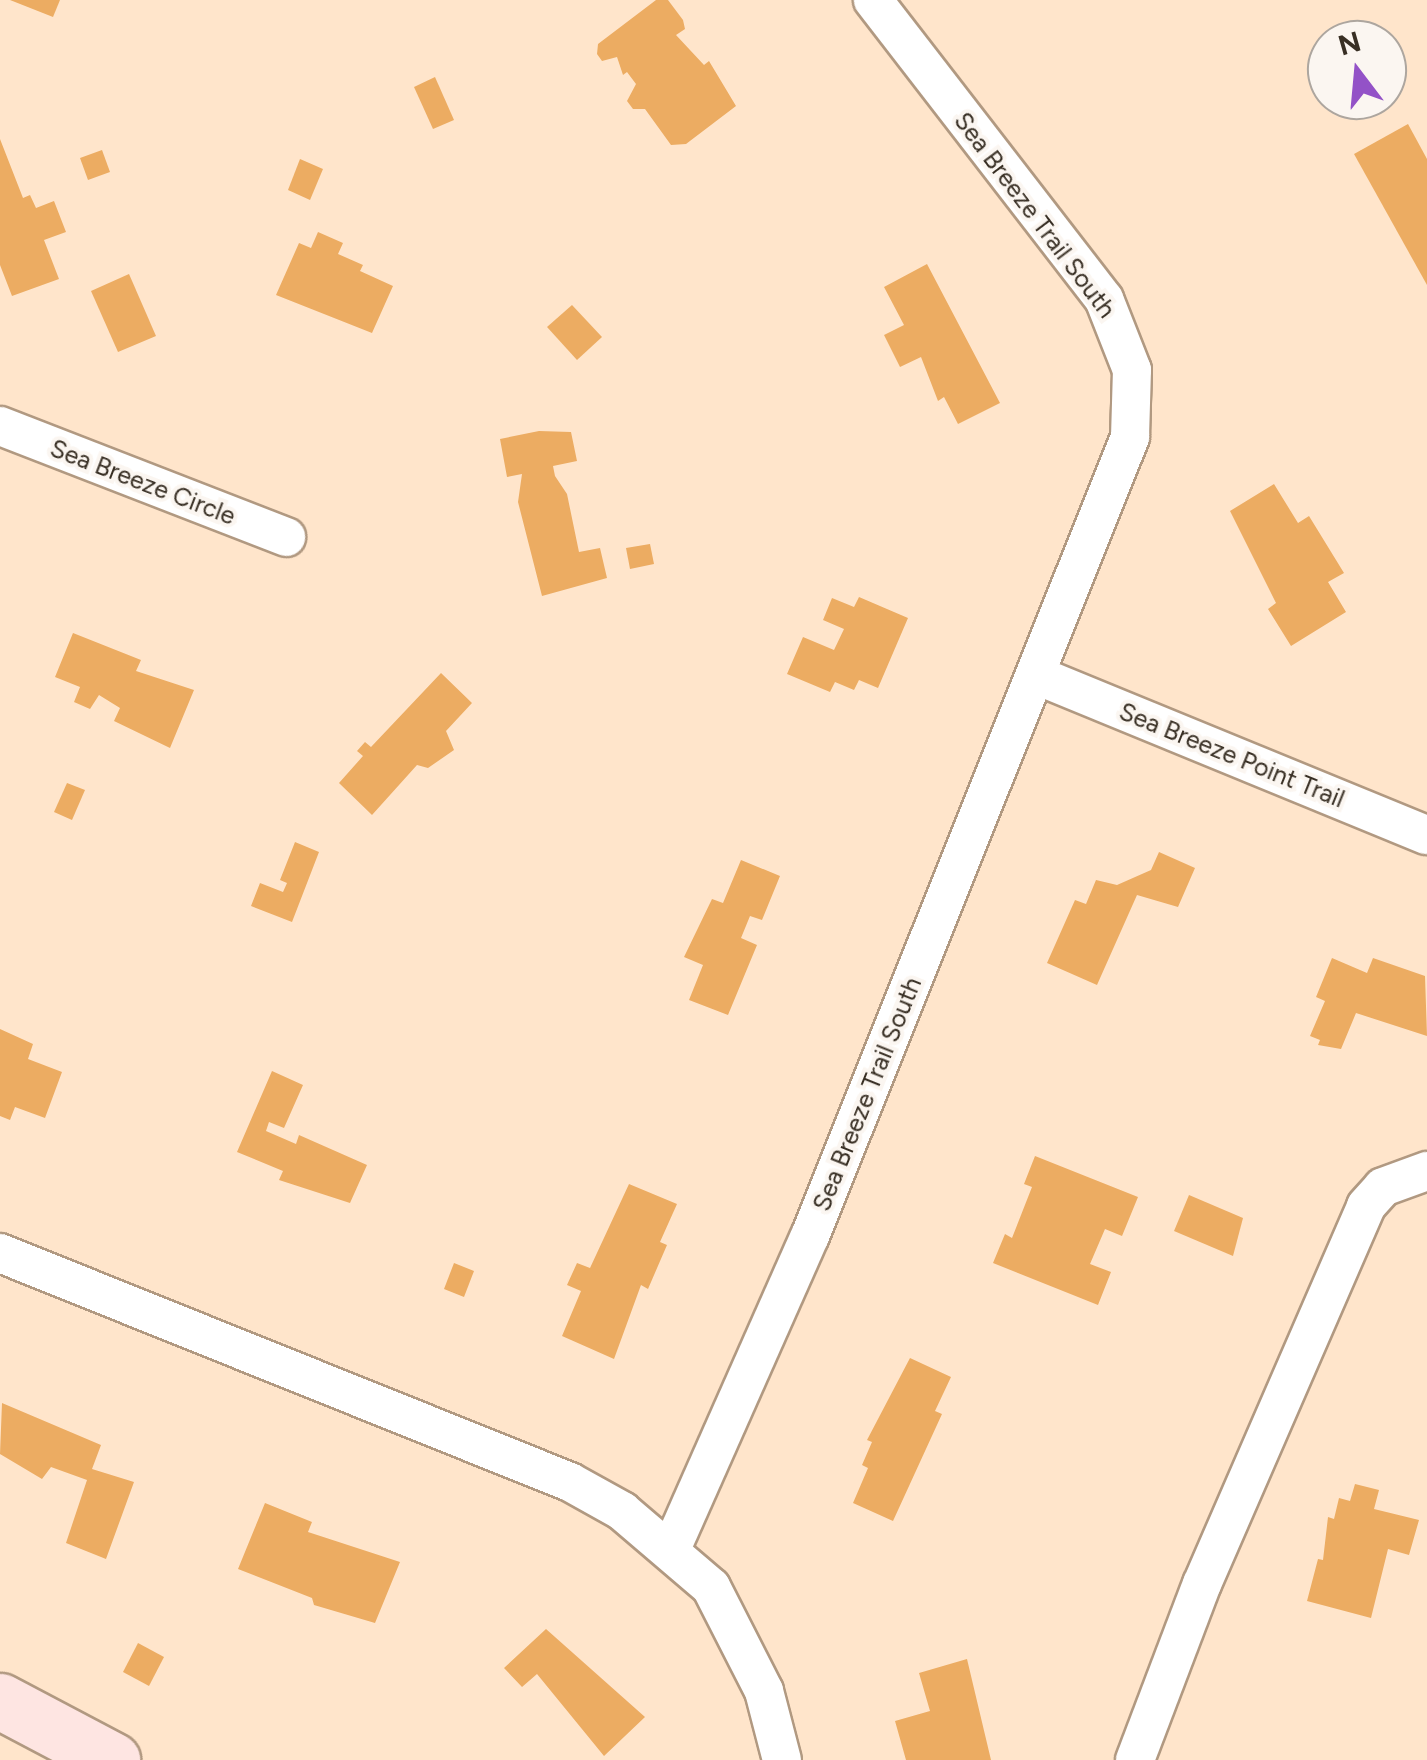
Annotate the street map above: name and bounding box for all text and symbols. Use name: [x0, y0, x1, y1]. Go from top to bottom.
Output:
north arrow: [1307, 20, 1407, 120]
text: N: [1334, 24, 1364, 62]
street label: Sea Breeze Trail South: [948, 106, 1122, 324]
street label: Sea Breeze Circle: [46, 433, 240, 531]
street label: Sea Breeze Point Trail: [1115, 696, 1349, 814]
street label: Sea Breeze Trail South: [806, 973, 928, 1215]

